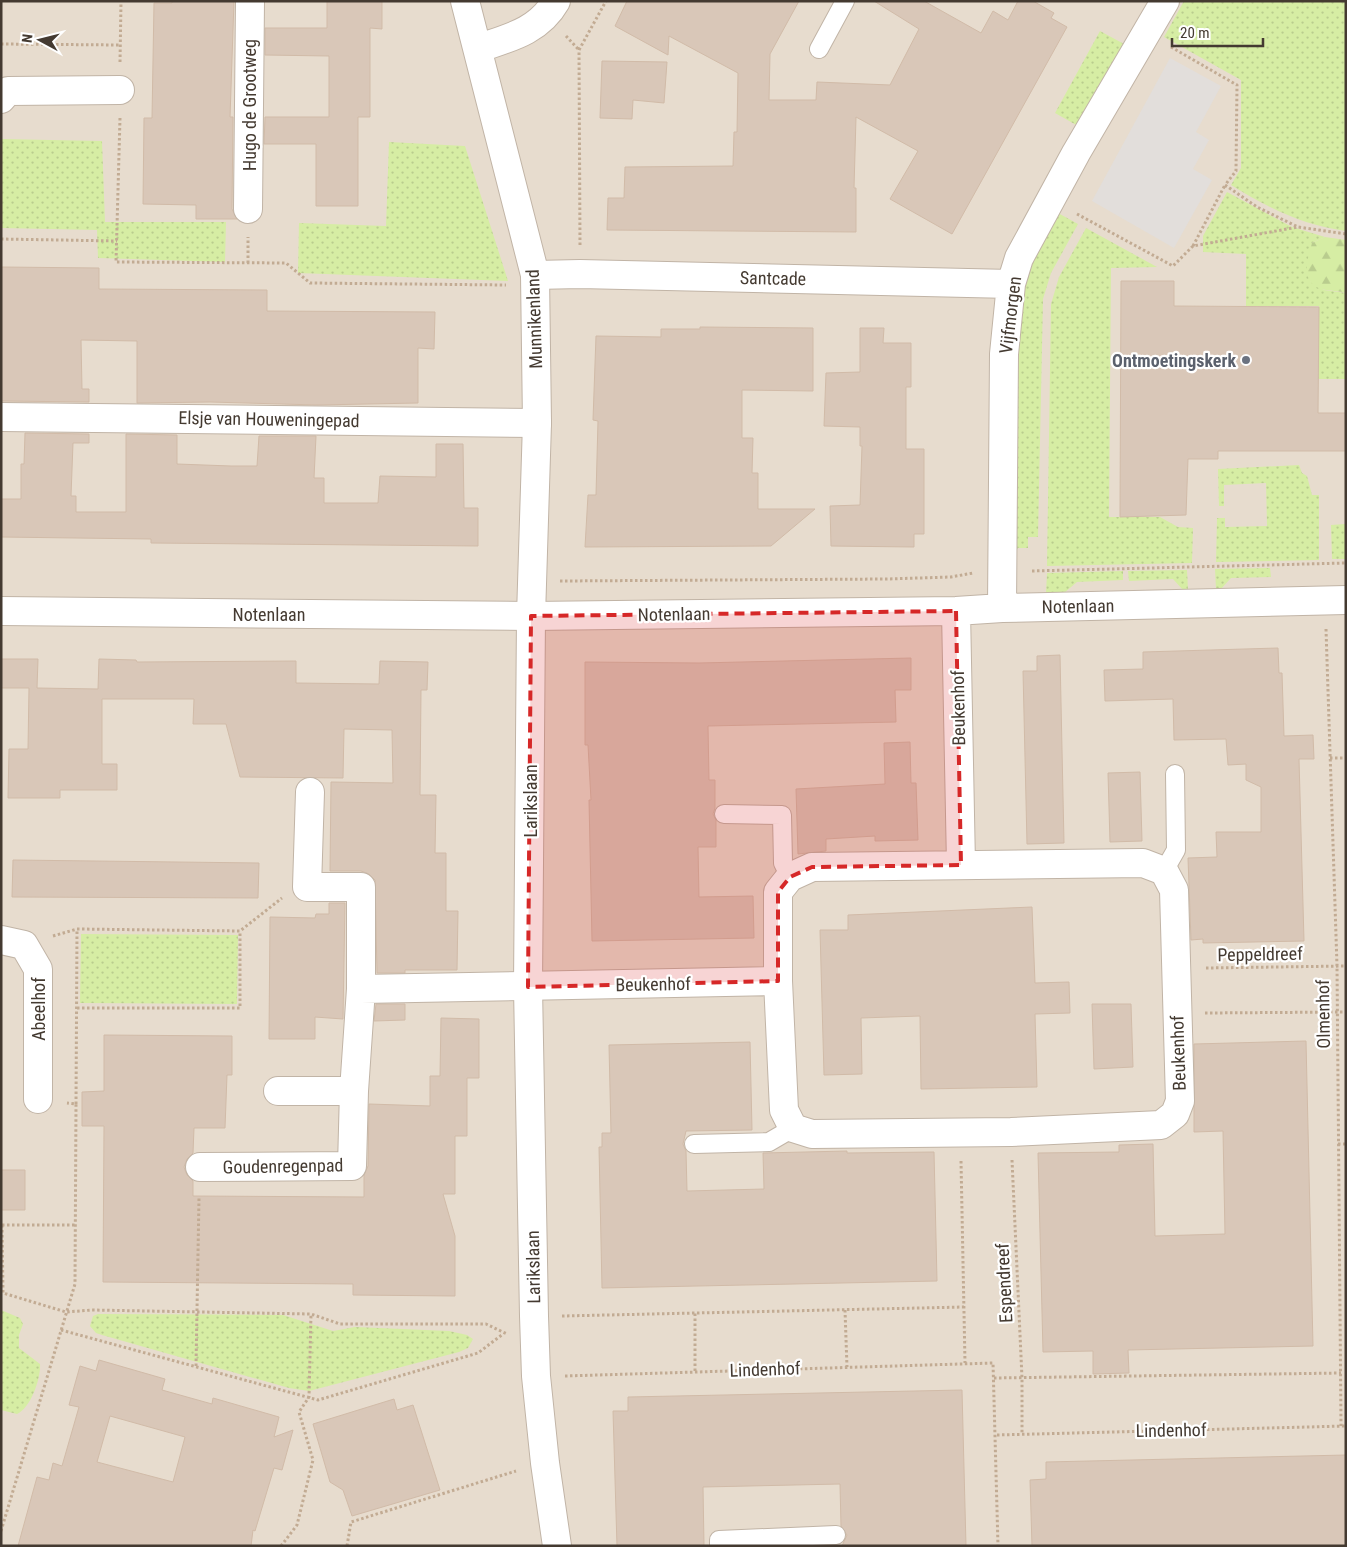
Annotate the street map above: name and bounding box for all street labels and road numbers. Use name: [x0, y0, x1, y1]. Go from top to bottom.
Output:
street label: Hugo de Grootweg: [239, 39, 260, 171]
street label: Santcade: [740, 267, 806, 289]
street label: Munnikenland: [522, 269, 546, 369]
street label: Vijfmorgen: [995, 275, 1025, 355]
street label: Elsje van Houweningepad: [178, 407, 360, 431]
street label: Notenlaan: [1041, 595, 1115, 617]
street label: Notenlaan: [637, 603, 711, 625]
street label: Notenlaan: [233, 604, 305, 625]
street label: Beukenhof: [947, 670, 969, 746]
street label: Larikslaan: [520, 764, 541, 838]
street label: Peppeldreef: [1217, 943, 1303, 965]
street label: Beukenhof: [615, 973, 691, 995]
street label: Abeelhof: [28, 977, 49, 1041]
street label: Olmenhof: [1312, 979, 1334, 1049]
street label: Beukenhof: [1166, 1015, 1190, 1091]
street label: Goudenregenpad: [222, 1154, 344, 1178]
street label: Larikslaan: [522, 1230, 544, 1304]
street label: Espendreef: [991, 1242, 1017, 1324]
street label: Lindenhof: [729, 1357, 801, 1381]
street label: Lindenhof: [1135, 1419, 1207, 1441]

